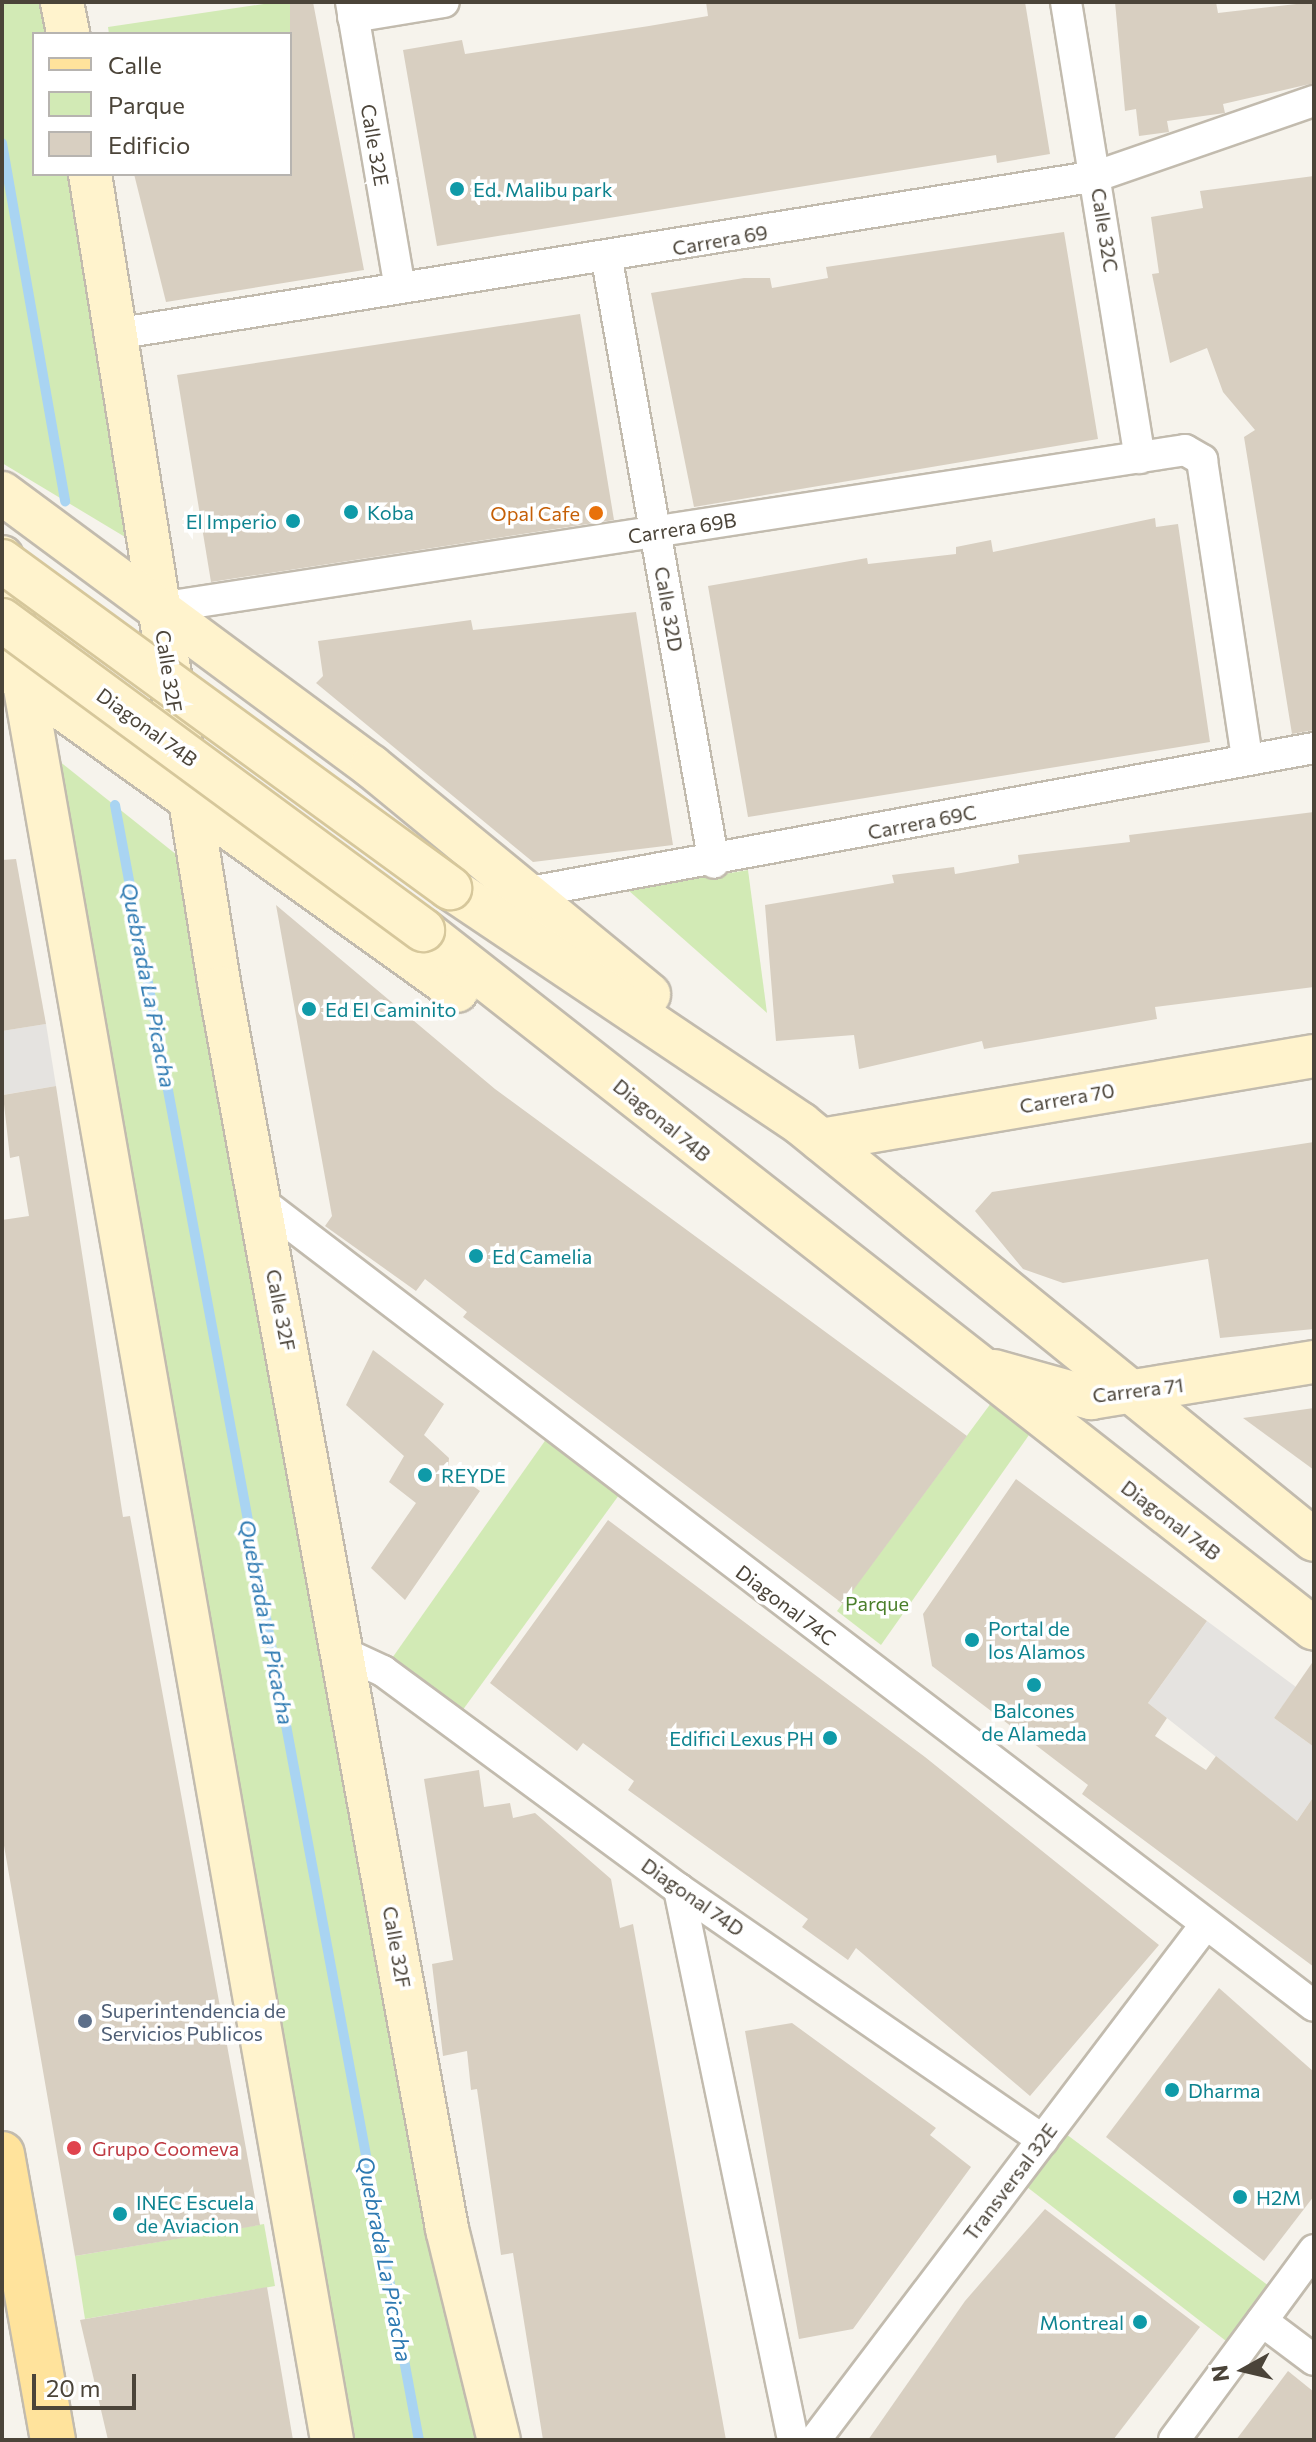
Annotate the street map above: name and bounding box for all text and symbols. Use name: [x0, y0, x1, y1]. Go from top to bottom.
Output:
legend: [32, 32, 292, 176]
text: Calle: [108, 50, 162, 79]
text: Parque: [108, 90, 185, 119]
street label: Calle 32E: [356, 102, 394, 188]
text: Edificio: [108, 130, 190, 159]
place label: Ed. Malibu park: [473, 177, 613, 201]
marker: Ed. Malibu park: [448, 180, 466, 198]
street label: Calle 32C: [1087, 186, 1123, 274]
street label: Carrera 69: [670, 220, 770, 260]
place label: Koba: [367, 500, 414, 524]
place label: Opal Cafe: [490, 501, 580, 525]
marker: Koba: [342, 503, 360, 521]
marker: Opal Cafe: [587, 504, 605, 522]
street label: Carrera 69B: [626, 508, 738, 548]
place label: El Imperio: [186, 509, 277, 533]
marker: El Imperio: [284, 512, 302, 530]
street label: Calle 32D: [650, 565, 688, 653]
street label: Calle 32F: [151, 628, 187, 714]
street label: Diagonal 74B: [92, 683, 202, 771]
street label: Carrera 69C: [866, 800, 978, 844]
water label: Quebrada La Picacha: [116, 880, 182, 1090]
place label: Ed El Caminito: [325, 997, 456, 1021]
marker: Ed El Caminito: [300, 1000, 318, 1018]
street label: Diagonal 74B: [609, 1074, 715, 1166]
street label: Carrera 70: [1018, 1078, 1116, 1118]
place label: Ed Camelia: [492, 1244, 592, 1268]
marker: Ed Camelia: [467, 1247, 485, 1265]
street label: Calle 32F: [261, 1267, 301, 1353]
street label: Carrera 71: [1091, 1373, 1185, 1407]
place label: REYDE: [441, 1463, 506, 1487]
marker: REYDE: [416, 1466, 434, 1484]
street label: Diagonal 74B: [1117, 1475, 1225, 1565]
water label: Quebrada La Picacha: [234, 1517, 300, 1727]
street label: Diagonal 74C: [731, 1560, 841, 1650]
park label: Parque: [845, 1591, 909, 1615]
place label: Portal de los Alamos: [988, 1616, 1085, 1663]
marker: Portal de los Alamos: [963, 1631, 981, 1649]
marker: Balcones de Alameda: [1025, 1676, 1043, 1694]
place label: Balcones de Alameda: [981, 1698, 1087, 1745]
place label: Edifici Lexus PH: [669, 1726, 814, 1750]
marker: Edifici Lexus PH: [821, 1729, 839, 1747]
street label: Diagonal 74D: [637, 1853, 749, 1941]
street label: Calle 32F: [378, 1904, 416, 1990]
place label: Superintendencia de Servicios Publicos: [101, 1998, 286, 2045]
marker: Superintendencia de Servicios Publicos: [76, 2012, 94, 2030]
place label: Dharma: [1188, 2078, 1261, 2102]
marker: Dharma: [1163, 2081, 1181, 2099]
street label: Transversal 32E: [958, 2119, 1062, 2245]
place label: Grupo Coomeva: [92, 2136, 239, 2160]
marker: Grupo Coomeva: [63, 2137, 85, 2159]
water label: Quebrada La Picacha: [352, 2154, 418, 2364]
place label: H2M: [1256, 2185, 1301, 2209]
marker: H2M: [1231, 2188, 1249, 2206]
place label: INEC Escuela de Aviacion: [136, 2190, 254, 2237]
marker: INEC Escuela de Aviacion: [111, 2205, 129, 2223]
place label: Montreal: [1040, 2310, 1124, 2334]
marker: Montreal: [1131, 2313, 1149, 2331]
north arrow: [1204, 2330, 1284, 2410]
scale bar: [36, 2358, 140, 2408]
text: N: [1205, 2363, 1234, 2383]
text: 20 m: [46, 2373, 100, 2402]

